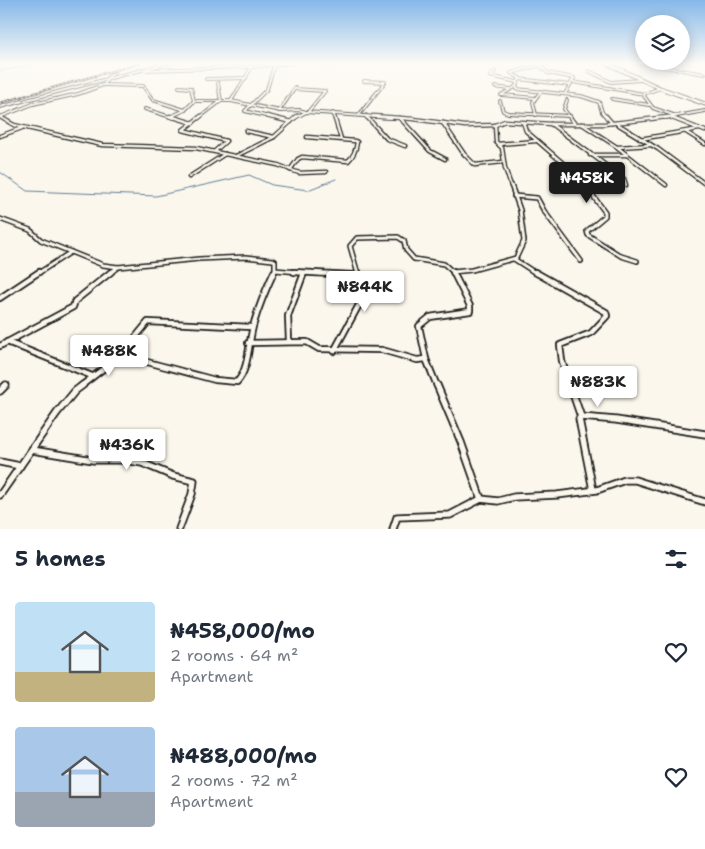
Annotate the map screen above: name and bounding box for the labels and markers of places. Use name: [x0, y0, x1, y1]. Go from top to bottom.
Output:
pin: ₦458K: [552, 162, 622, 204]
pin: ₦844K: [330, 270, 400, 313]
pin: ₦488K: [74, 334, 144, 377]
pin: ₦883K: [563, 366, 633, 408]
pin: ₦436K: [92, 428, 162, 471]

